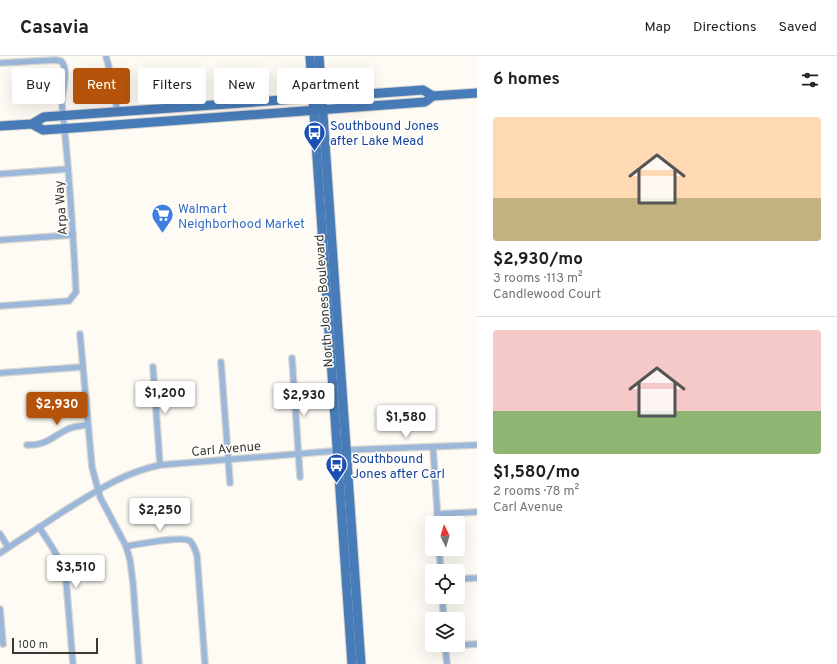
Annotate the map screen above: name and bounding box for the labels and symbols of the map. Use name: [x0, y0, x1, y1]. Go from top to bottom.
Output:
bus stop icon: Southbound Jones after Lake Mead: [301, 119, 327, 152]
place label: Southbound Jones after Lake Mead: [330, 119, 439, 150]
street label: Arpa Way: [52, 180, 72, 236]
supermarket icon: Walmart Neighborhood Market: [150, 202, 176, 235]
place label: Walmart Neighborhood Market: [178, 202, 305, 233]
street label: North Jones Boulevard: [312, 234, 338, 368]
pin: $1,200: [132, 381, 198, 415]
pin: $2,930: [271, 383, 337, 417]
pin: $2,930: [24, 392, 90, 426]
pin: $1,580: [373, 405, 439, 439]
street label: Carl Avenue: [191, 439, 262, 461]
bus stop icon: Southbound Jones after Carl: [323, 452, 349, 485]
place label: Southbound Jones after Carl: [352, 452, 445, 483]
pin: $2,250: [127, 498, 193, 532]
north arrow: [425, 516, 465, 556]
pin: $3,510: [43, 555, 109, 589]
scale bar: [12, 636, 98, 655]

